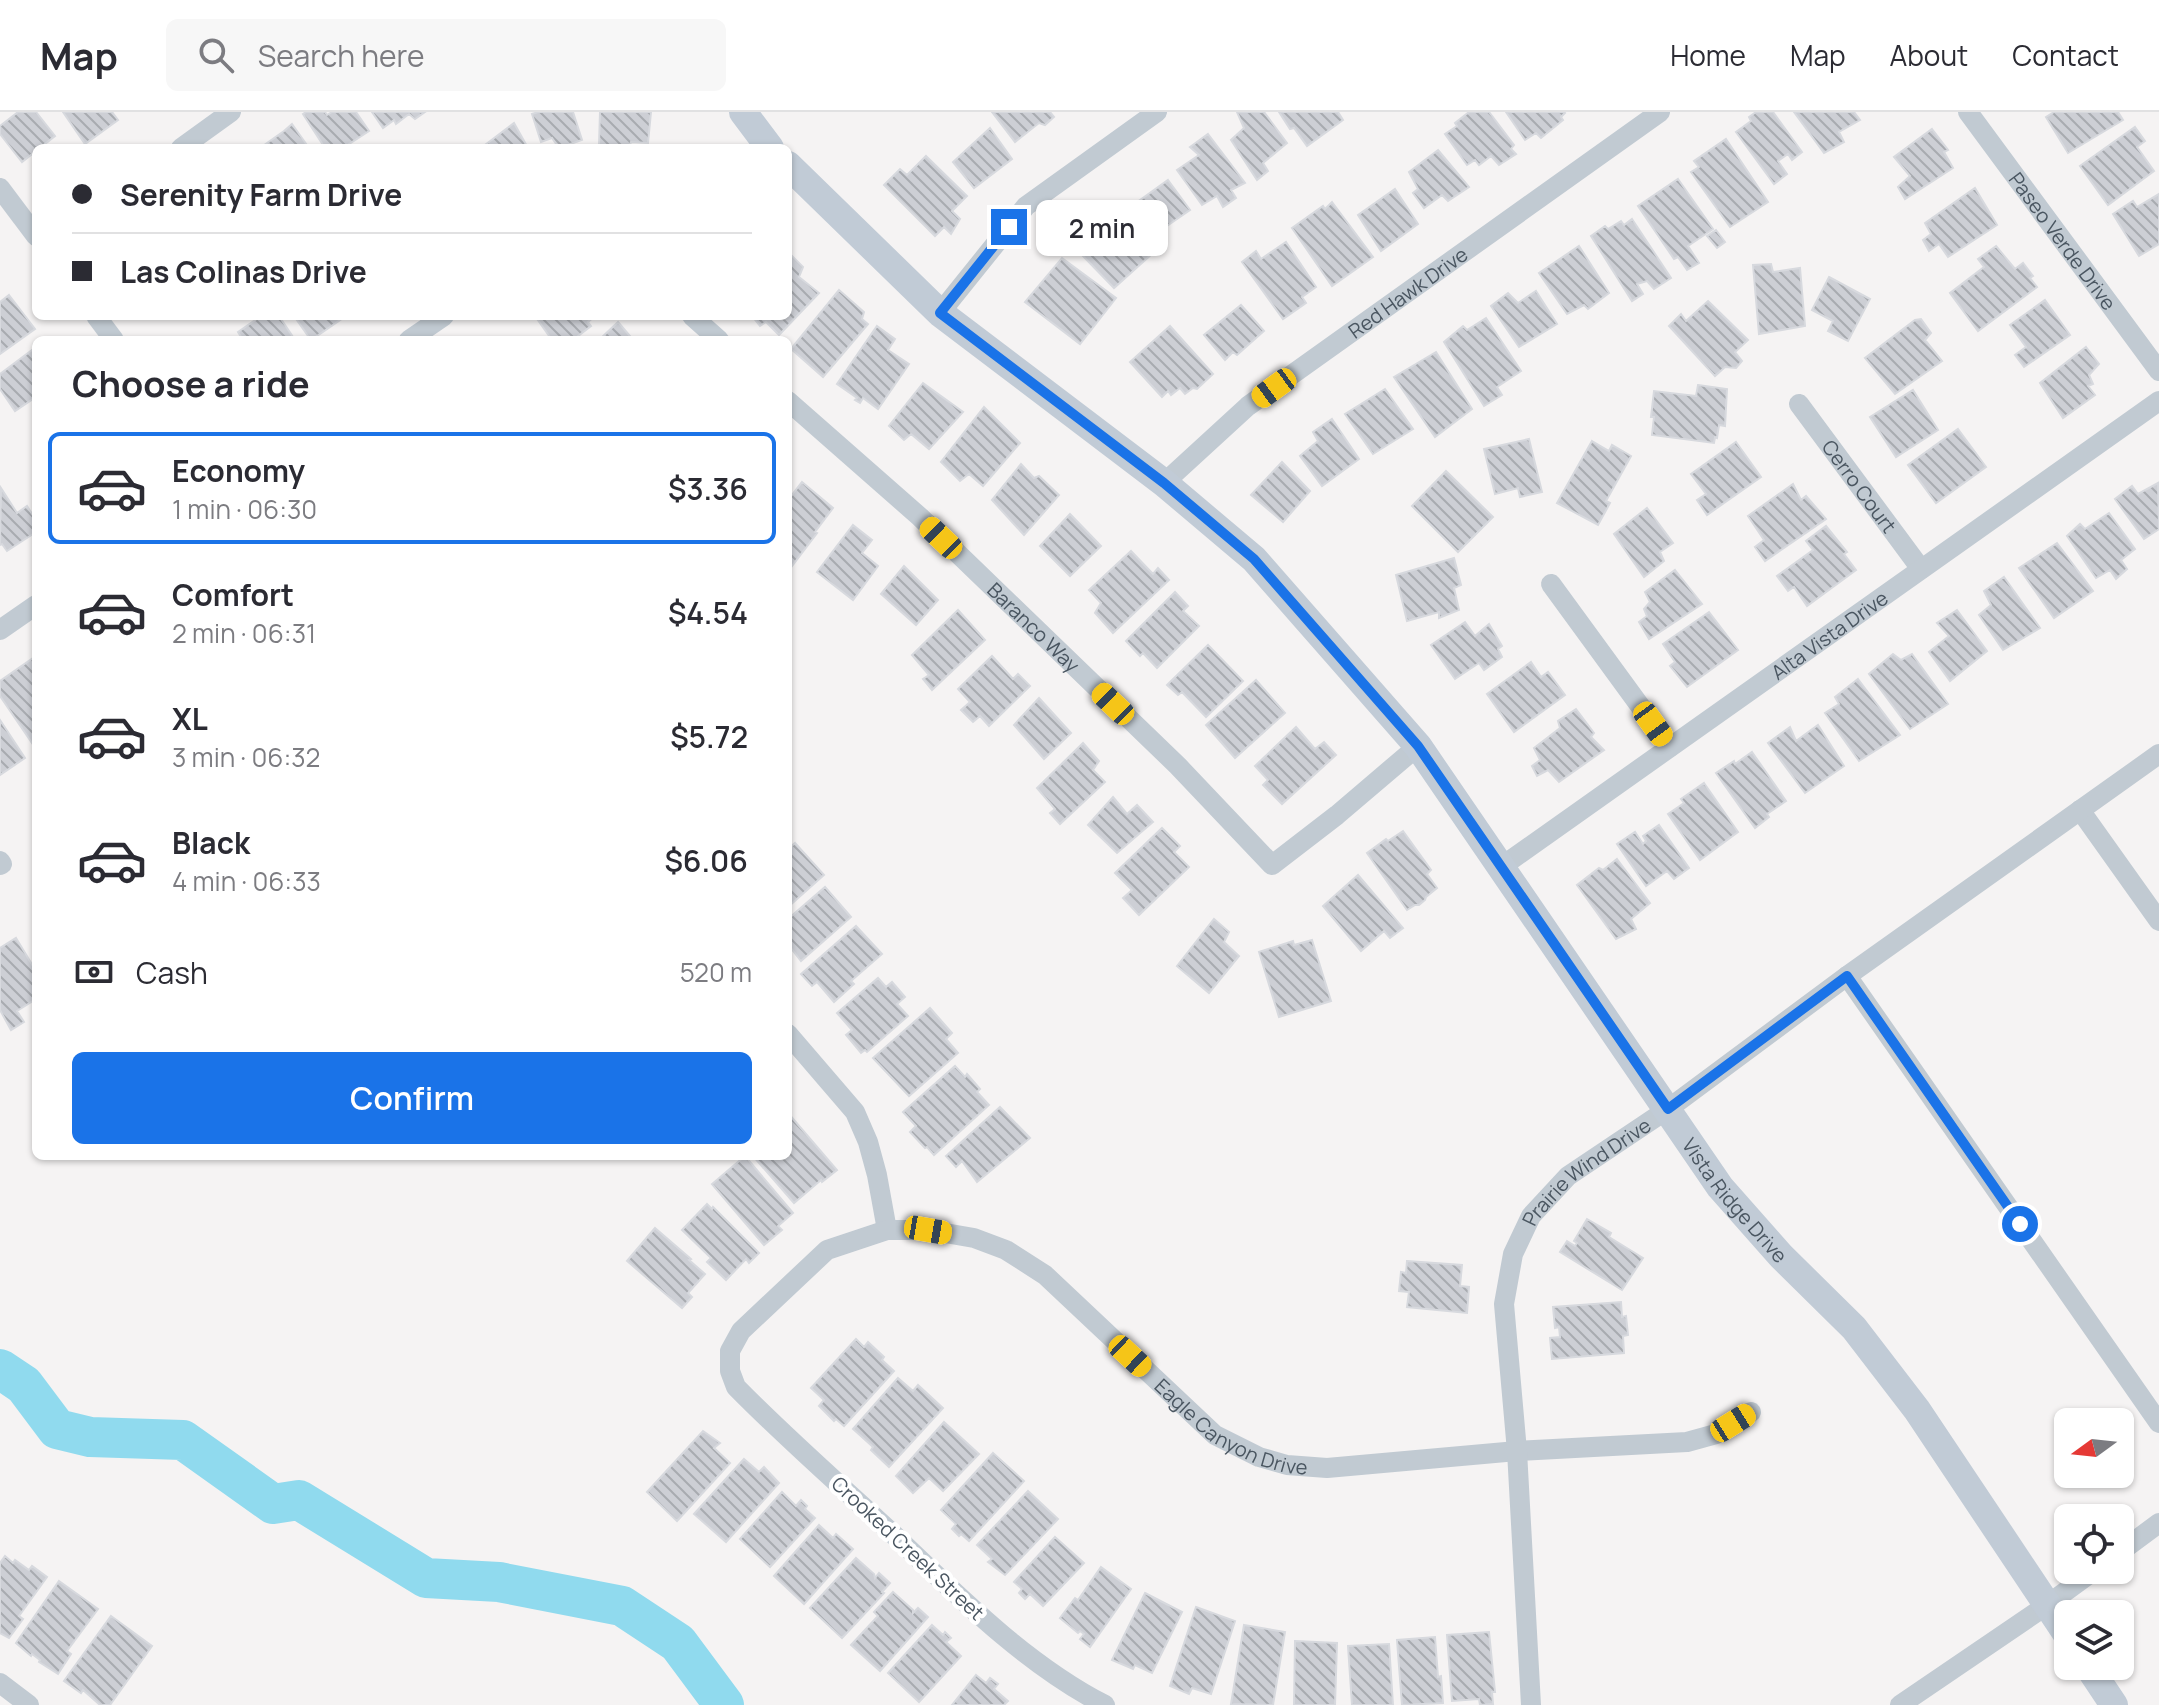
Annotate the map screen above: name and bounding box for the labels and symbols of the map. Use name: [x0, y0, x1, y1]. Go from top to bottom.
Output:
street label: Paseo Verde Drive: [2003, 166, 2123, 315]
callout: 2 min: [1037, 199, 1169, 255]
route end: [991, 209, 1027, 245]
street label: Red Hawk Drive: [1342, 240, 1473, 344]
car: [1248, 364, 1300, 412]
street label: Cerro Court: [1816, 434, 1903, 538]
car: [915, 513, 967, 563]
street label: Baranco Way: [982, 576, 1086, 678]
street label: Alta Vista Drive: [1765, 584, 1893, 685]
car: [1087, 679, 1139, 729]
car: [1629, 698, 1677, 750]
street label: Prairie Wind Drive: [1515, 1111, 1656, 1230]
street label: Vista Ridge Drive: [1677, 1132, 1794, 1268]
route start: [2002, 1206, 2038, 1242]
car: [902, 1214, 954, 1246]
car: [1104, 1331, 1156, 1381]
street label: Eagle Canyon Drive: [1149, 1372, 1308, 1480]
car: [1706, 1400, 1760, 1446]
north arrow: [2054, 1408, 2134, 1488]
street label: Crooked Creek Street: [826, 1470, 990, 1626]

